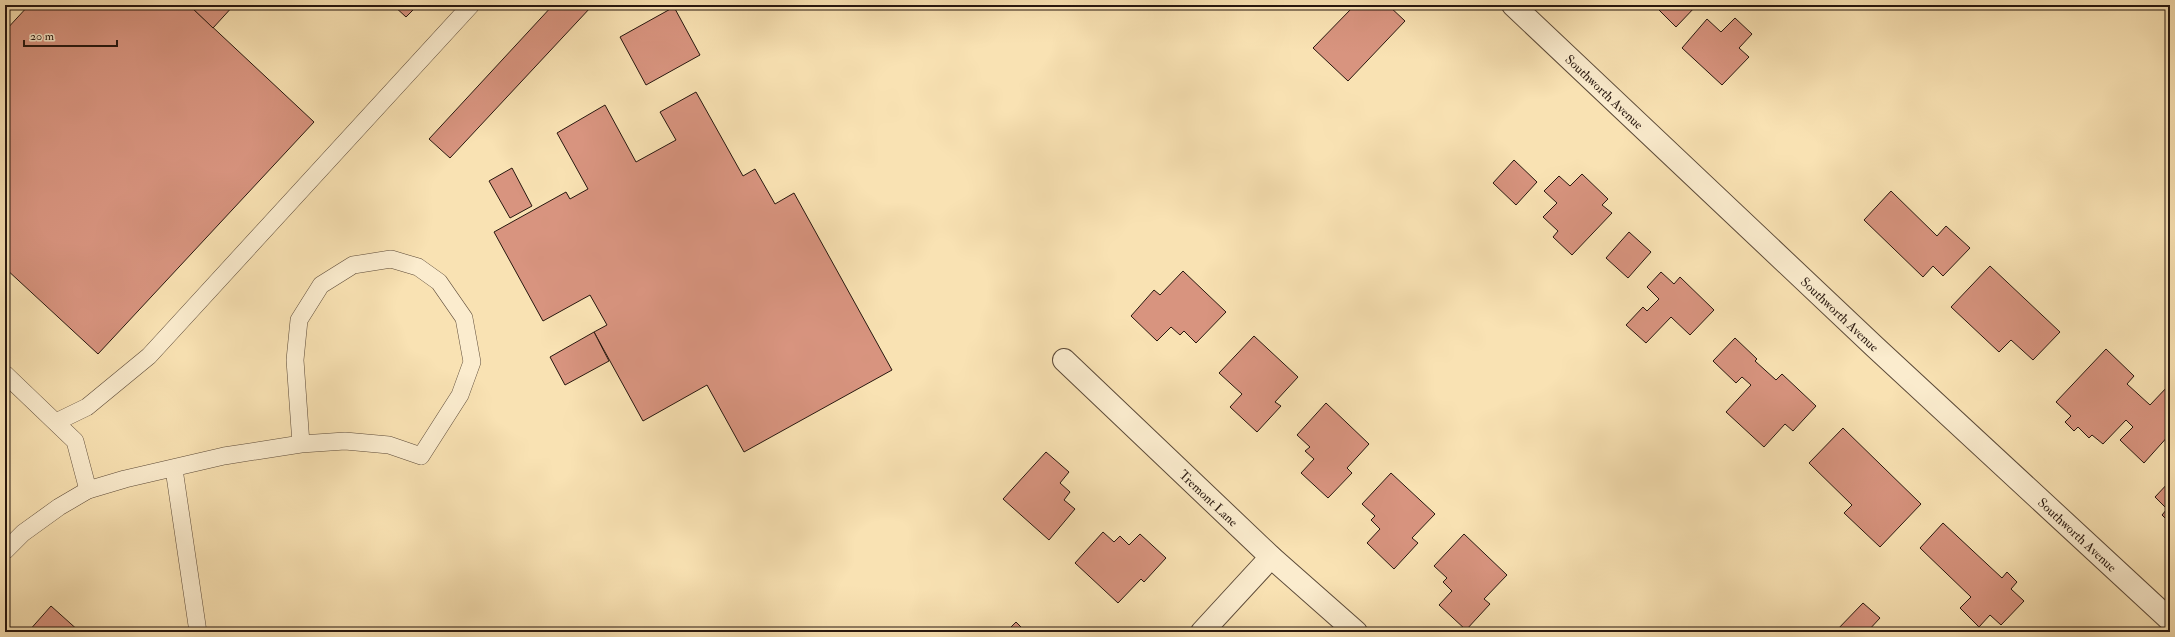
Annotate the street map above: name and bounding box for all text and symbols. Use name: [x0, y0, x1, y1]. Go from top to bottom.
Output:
scale bar: [24, 22, 117, 48]
text: 20 m: [30, 29, 55, 44]
street label: Southworth Avenue: [1561, 52, 1647, 133]
street label: Southworth Avenue: [1797, 274, 1882, 356]
street label: Tremont Lane: [1175, 467, 1241, 531]
street label: Southworth Avenue: [2034, 495, 2120, 576]

